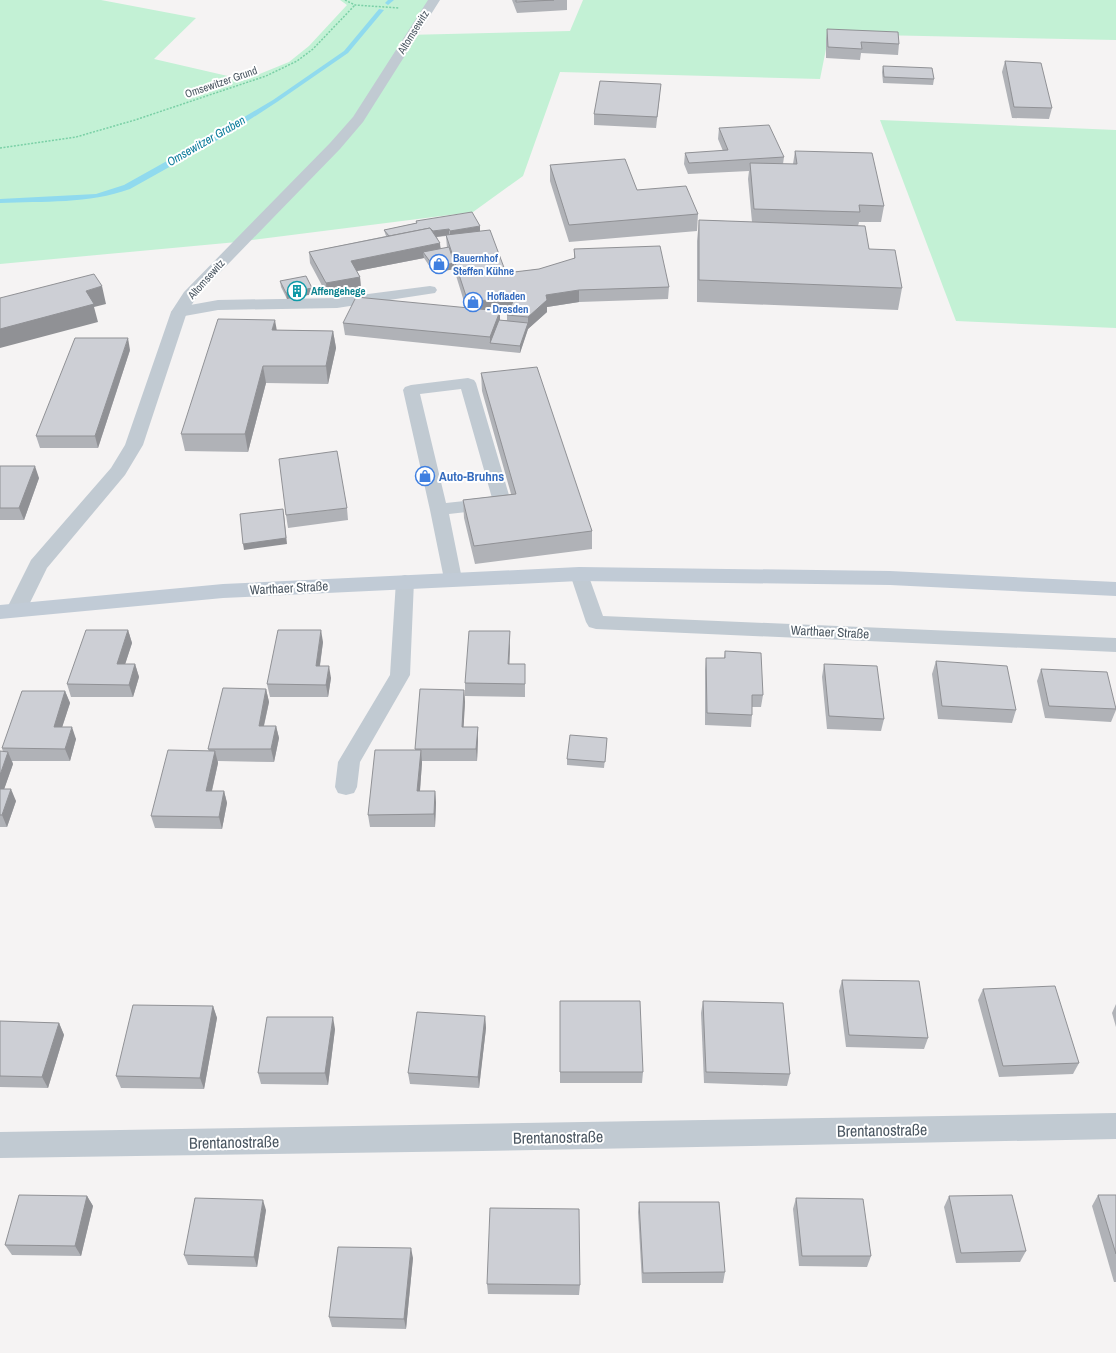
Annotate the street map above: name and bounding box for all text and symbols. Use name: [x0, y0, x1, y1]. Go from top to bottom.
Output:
street label: Altomsewitz: [394, 7, 432, 57]
street label: Omsewitzer Grund: [183, 63, 259, 101]
water label: Omsewitzer Graben: [164, 112, 248, 170]
place label: Bauernhof Steffen Kühne: [453, 251, 514, 278]
shop icon: Bauernhof Steffen Kühne: [428, 253, 450, 275]
street label: Altomsewitz: [184, 256, 228, 302]
building icon: Affengehege: [286, 280, 308, 302]
place label: Affengehege: [311, 284, 366, 298]
place label: Hofladen - Dresden: [487, 289, 529, 316]
shop icon: Hofladen - Dresden: [462, 291, 484, 313]
shop icon: Auto-Bruhns: [414, 465, 436, 487]
place label: Auto-Bruhns: [439, 468, 504, 485]
street label: Warthaer Straße: [249, 577, 329, 599]
street label: Warthaer Straße: [790, 621, 870, 643]
street label: Brentanostraße: [837, 1118, 927, 1142]
street label: Brentanostraße: [513, 1125, 603, 1149]
street label: Brentanostraße: [189, 1130, 279, 1154]

